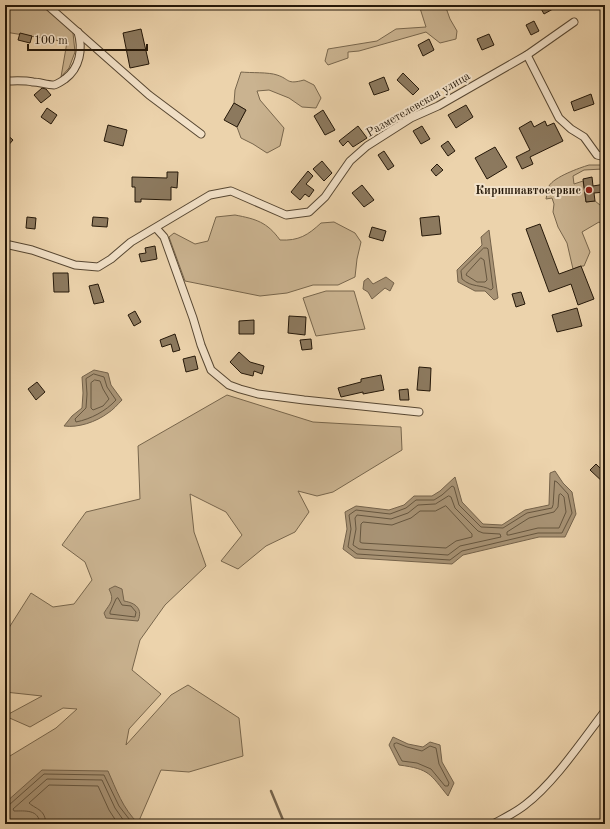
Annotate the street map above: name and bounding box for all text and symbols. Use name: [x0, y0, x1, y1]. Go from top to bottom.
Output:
scale bar: [28, 26, 147, 52]
text: 100 m: [34, 35, 68, 47]
street label: Разметелевская улица: [365, 70, 473, 139]
place label: Киришиавтосервис: [475, 185, 581, 197]
marker: Киришиавтосервис: [584, 185, 594, 195]

